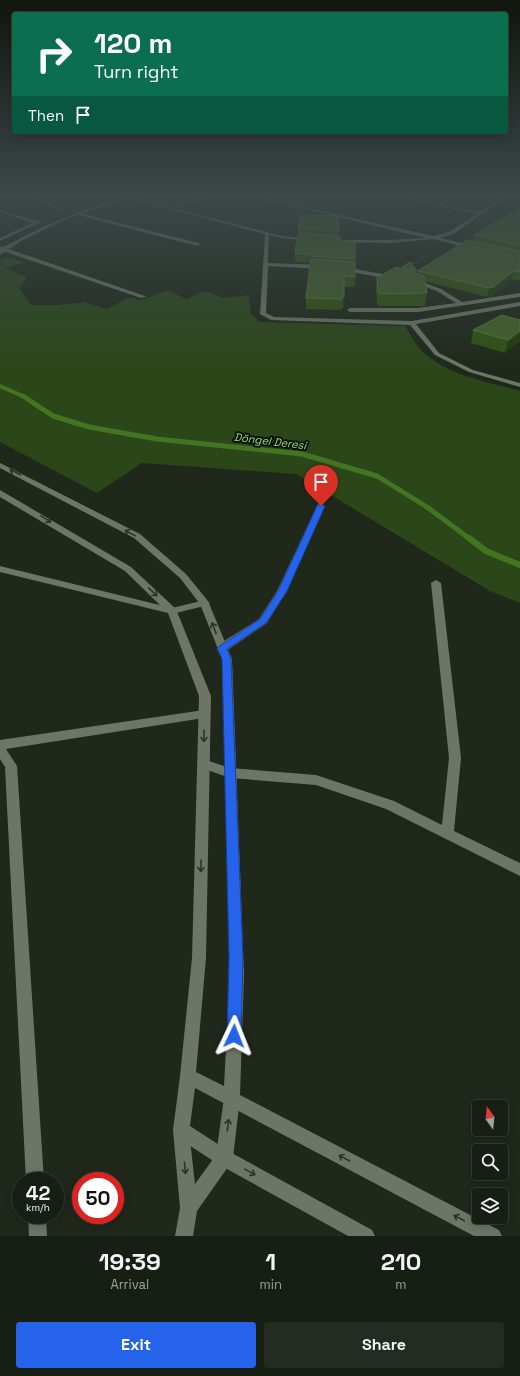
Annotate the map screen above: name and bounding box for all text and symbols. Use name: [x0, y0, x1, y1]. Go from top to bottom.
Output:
text: 120 m: [94, 25, 172, 61]
icon: right: [28, 28, 80, 80]
text: Turn right: [94, 60, 178, 83]
icon: arrive: [72, 104, 94, 126]
text: Then: [28, 106, 64, 125]
water label: Döngel Deresi: [233, 430, 308, 453]
pin: [304, 465, 338, 506]
one-way arrow: [9, 468, 21, 476]
icon: arrive: [310, 471, 332, 493]
one-way arrow: [40, 516, 52, 524]
one-way arrow: [124, 528, 136, 536]
one-way arrow: [147, 588, 158, 597]
one-way arrow: [210, 622, 218, 634]
one-way arrow: [200, 729, 208, 742]
one-way arrow: [197, 859, 205, 872]
position arrow: [213, 1015, 255, 1057]
north arrow: [472, 1100, 508, 1136]
map controls: [472, 1100, 508, 1224]
one-way arrow: [225, 1119, 232, 1132]
button: search: [472, 1144, 508, 1180]
one-way arrow: [338, 1153, 350, 1161]
one-way arrow: [181, 1161, 189, 1174]
one-way arrow: [244, 1169, 256, 1177]
speed limit sign: 50: [72, 1172, 124, 1224]
text: 42: [26, 1180, 50, 1206]
button: layers: [472, 1188, 508, 1224]
text: km/h: [26, 1201, 50, 1214]
one-way arrow: [453, 1214, 465, 1221]
text: 19:39: [99, 1246, 161, 1277]
text: 1: [265, 1246, 276, 1277]
text: 210: [381, 1246, 421, 1277]
text: Arrival: [110, 1276, 149, 1293]
text: min: [260, 1276, 282, 1293]
text: m: [395, 1276, 407, 1293]
button: Exit: [16, 1322, 256, 1368]
button: Share: [264, 1322, 504, 1368]

